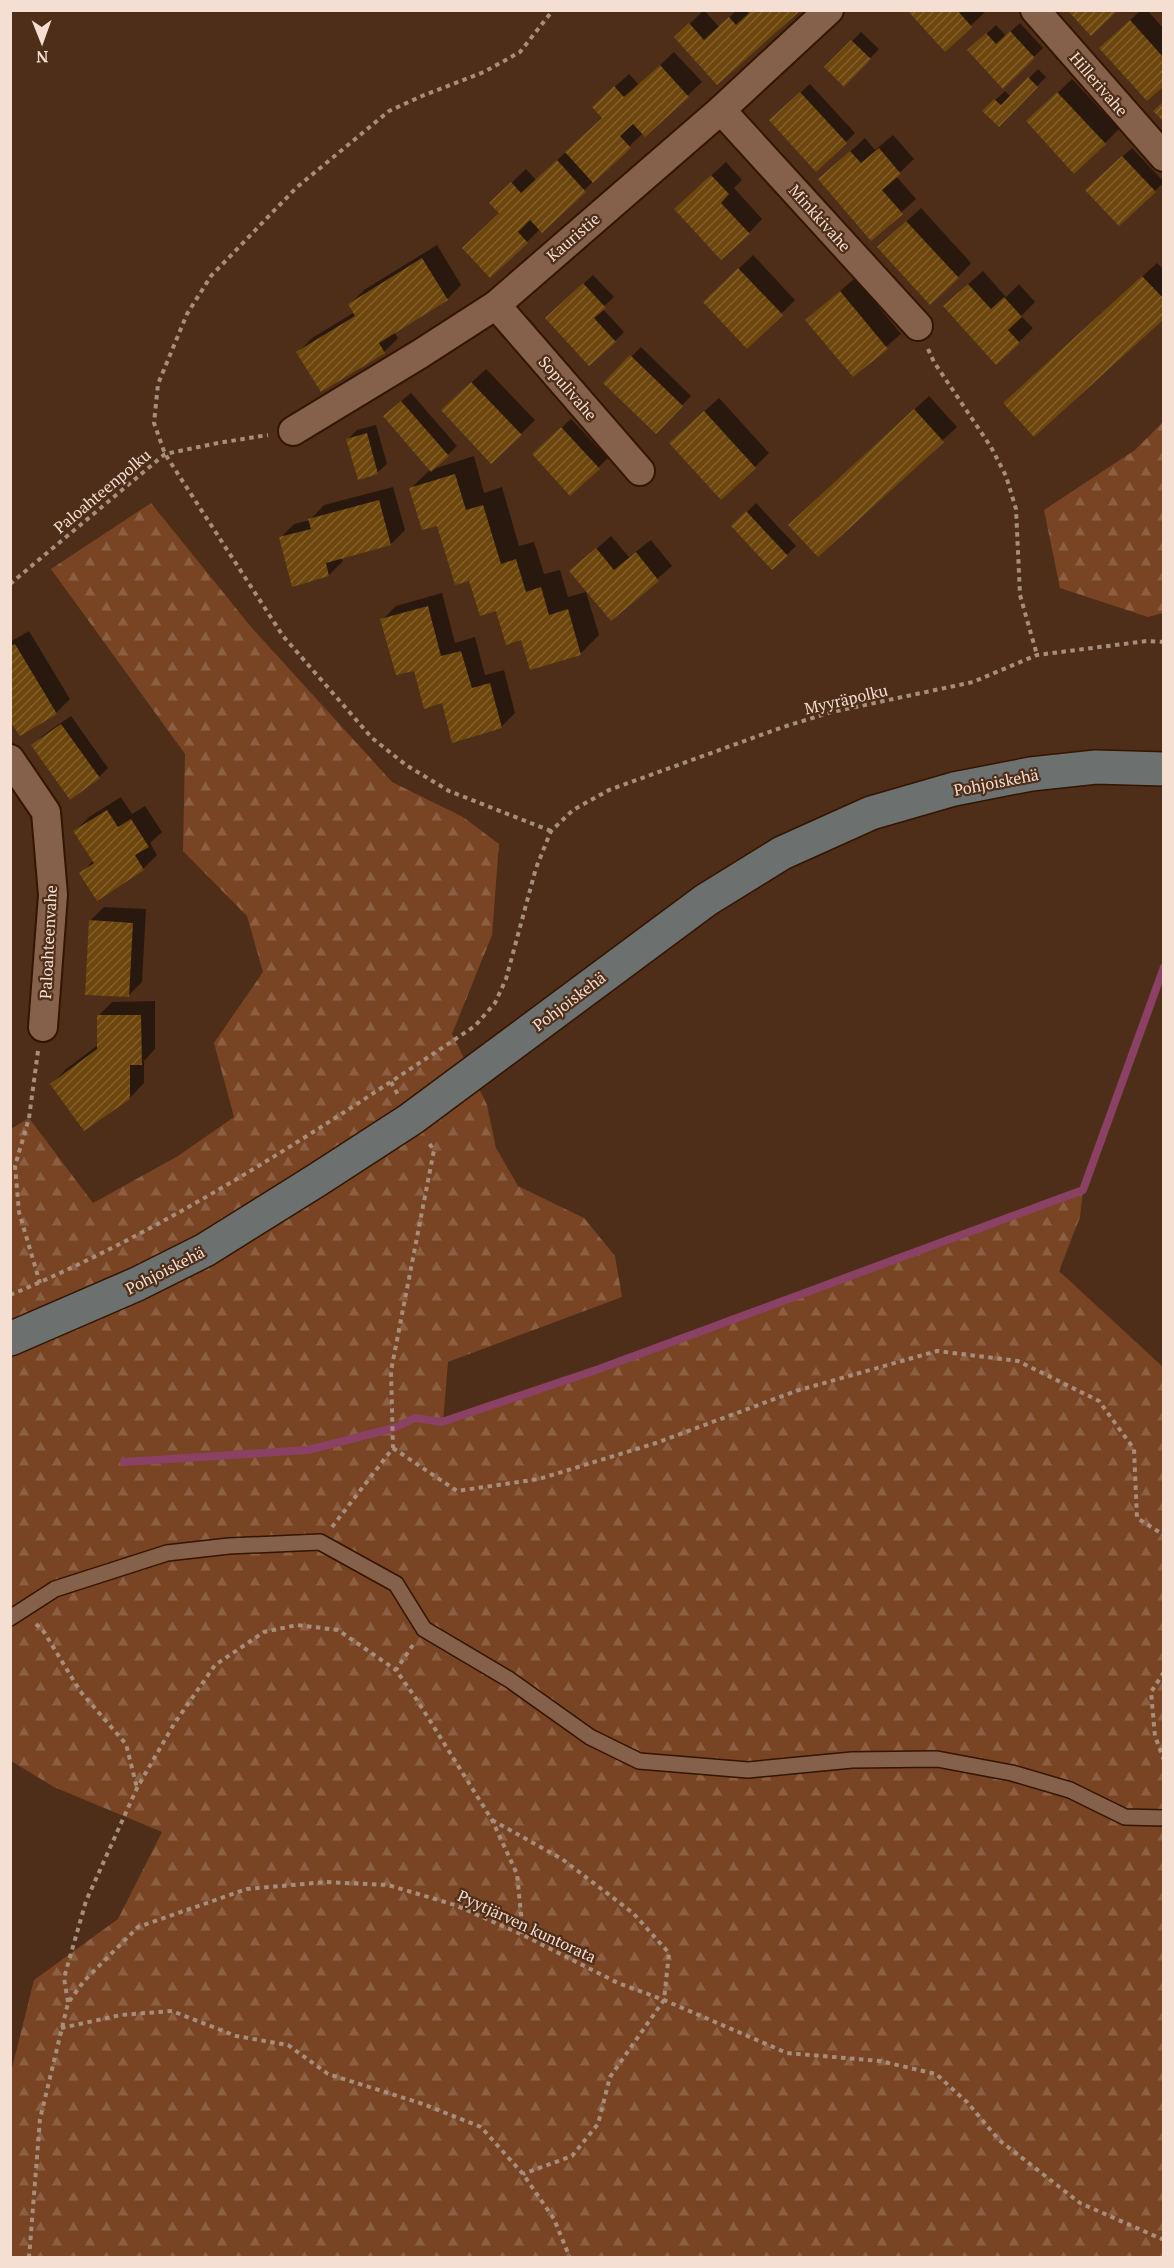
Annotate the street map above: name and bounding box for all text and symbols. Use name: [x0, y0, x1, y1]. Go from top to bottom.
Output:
north arrow: [12, 12, 72, 72]
text: N: [36, 46, 49, 68]
street label: Hillerivahe: [1065, 47, 1133, 121]
street label: Minkkivahe: [784, 180, 856, 256]
street label: Kauristie: [542, 208, 604, 266]
street label: Sopulivahe: [534, 351, 602, 425]
street label: Paloahteenpolku: [49, 444, 155, 538]
street label: Myyräpolku: [802, 679, 890, 719]
street label: Pohjoiskehä: [952, 763, 1040, 801]
street label: Paloahteenvahe: [34, 885, 62, 999]
street label: Pohjoiskehä: [528, 966, 610, 1036]
street label: Pohjoiskehä: [122, 1241, 208, 1299]
street label: Pyytjärven kuntorata: [454, 1884, 600, 1968]

